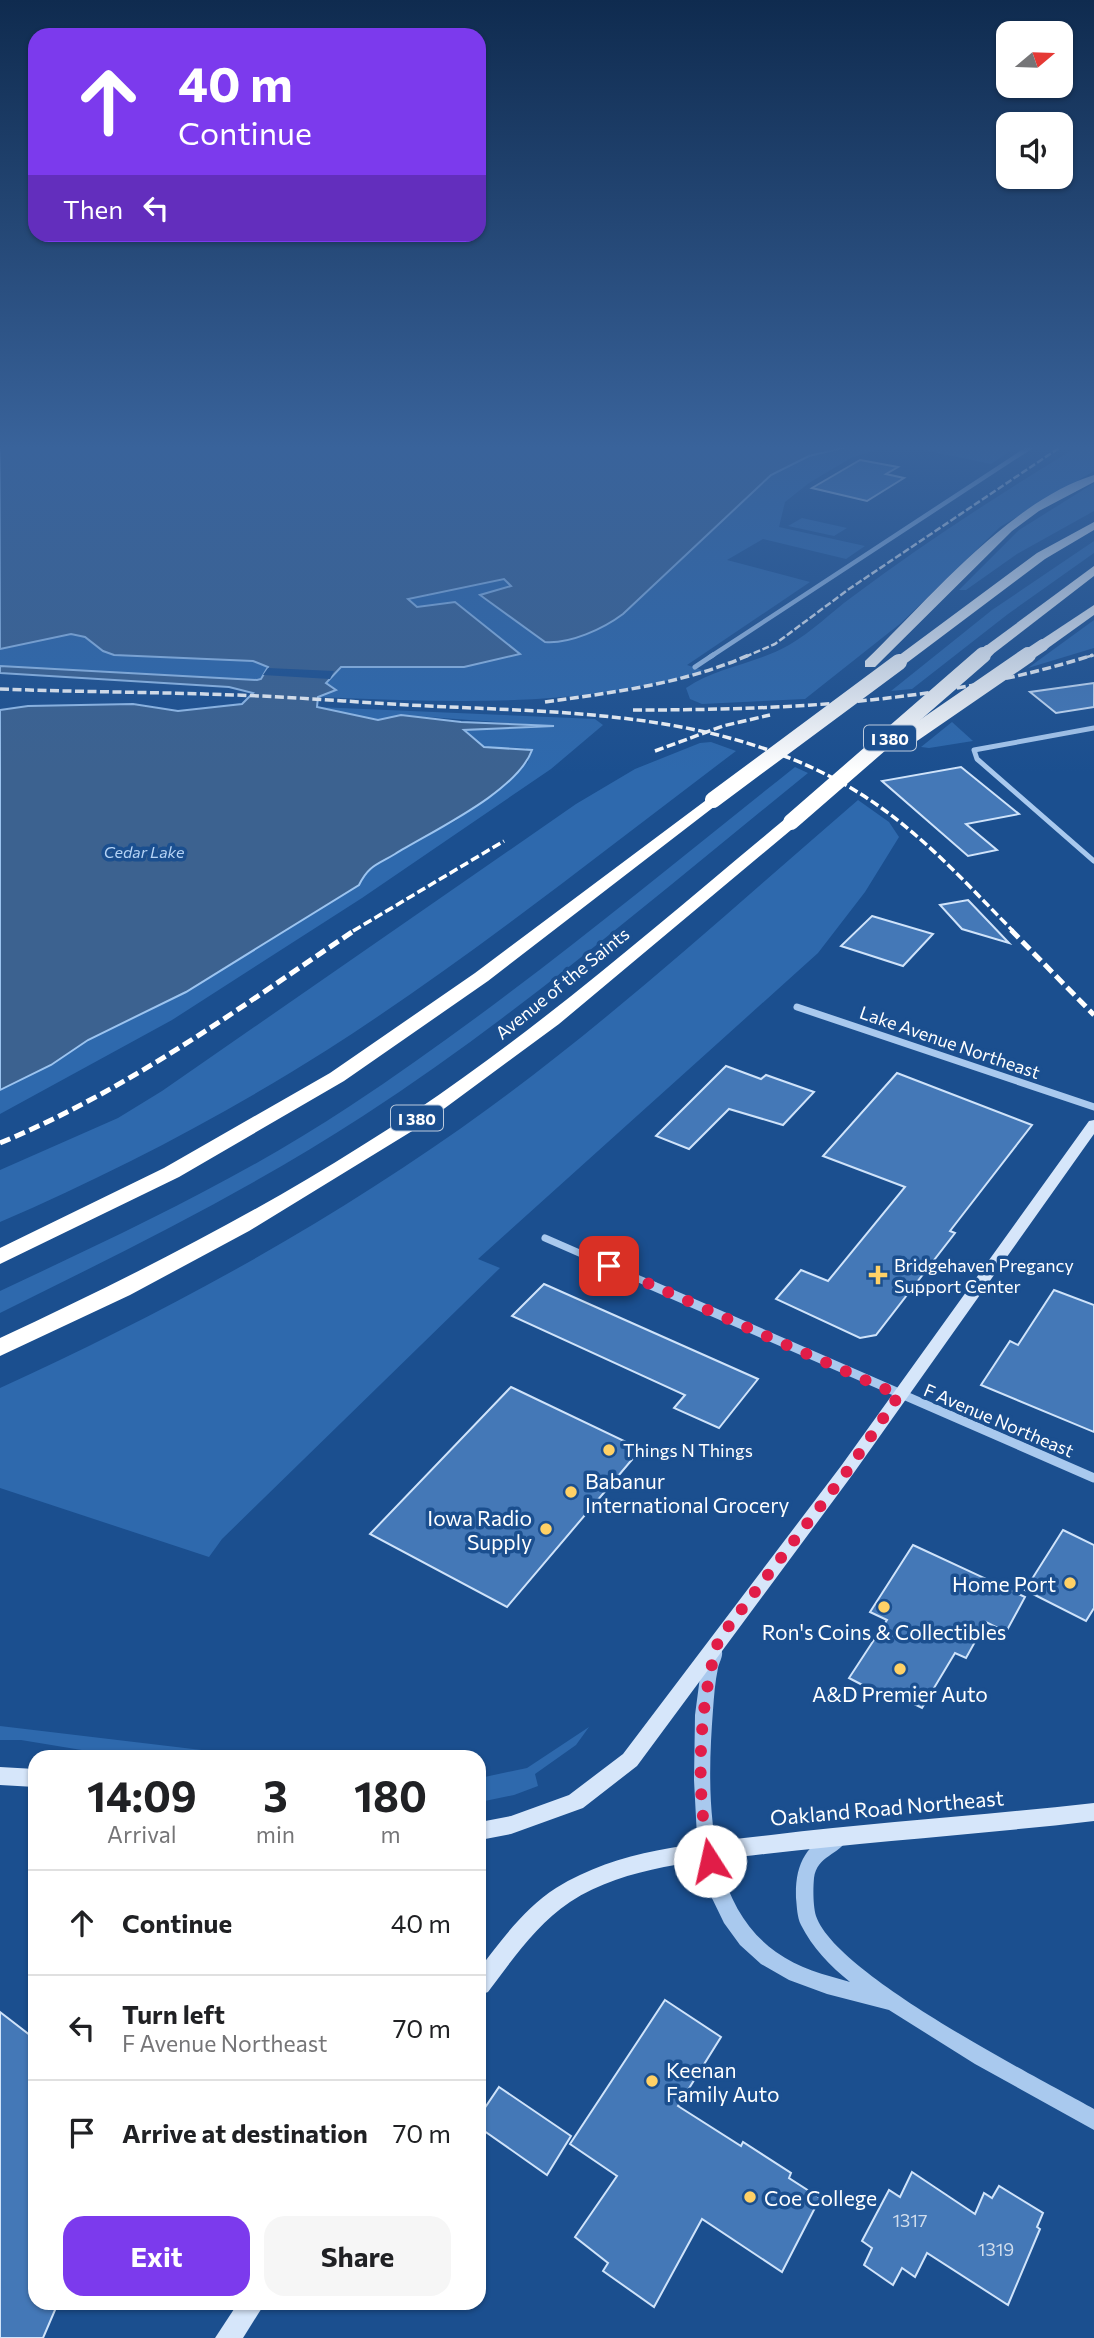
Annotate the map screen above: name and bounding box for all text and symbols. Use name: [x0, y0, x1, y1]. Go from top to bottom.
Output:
north arrow: [996, 21, 1073, 98]
map controls: [996, 21, 1073, 189]
text: 40 m: [178, 52, 293, 112]
icon: ahead: [63, 56, 154, 147]
text: Continue: [178, 112, 312, 152]
button: sound: [996, 112, 1073, 189]
icon: left: [137, 189, 175, 227]
text: Then: [63, 193, 123, 224]
road number: I 380: [864, 726, 916, 750]
water label: Cedar Lake: [104, 842, 185, 861]
street label: Avenue of the Saints: [491, 922, 633, 1044]
street label: Lake Avenue Northeast: [857, 1001, 1043, 1083]
road number: I 380: [391, 1106, 443, 1130]
pin: [579, 1236, 639, 1296]
icon: arrive: [590, 1247, 628, 1285]
place label: Bridgehaven Pregancy Support Center: [894, 1254, 1074, 1297]
marker: Bridgehaven Pregancy Support Center: [868, 1265, 888, 1285]
street label: F Avenue Northeast: [921, 1378, 1077, 1462]
place label: Things N Things: [623, 1439, 753, 1461]
marker: Things N Things: [601, 1442, 617, 1458]
place label: Babanur International Grocery: [585, 1468, 790, 1517]
marker: Babanur International Grocery: [563, 1484, 579, 1500]
place label: Iowa Radio Supply: [427, 1505, 532, 1554]
marker: Iowa Radio Supply: [538, 1521, 554, 1537]
place label: Home Port: [952, 1571, 1056, 1596]
marker: Home Port: [1062, 1575, 1078, 1591]
marker: Ron's Coins & Collectibles: [876, 1599, 892, 1615]
place label: Ron's Coins & Collectibles: [762, 1619, 1006, 1644]
marker: A&D Premier Auto: [892, 1661, 908, 1677]
place label: A&D Premier Auto: [812, 1681, 988, 1706]
text: 14:09: [87, 1769, 197, 1821]
text: 3: [263, 1769, 288, 1821]
text: 180: [354, 1769, 427, 1821]
street label: Oakland Road Northeast: [769, 1784, 1005, 1830]
text: Arrival: [107, 1820, 177, 1848]
text: min: [256, 1820, 295, 1848]
text: m: [380, 1820, 401, 1848]
position arrow: [673, 1824, 747, 1898]
icon: ahead: [63, 1904, 101, 1942]
text: Continue: [122, 1907, 232, 1938]
text: 40 m: [391, 1907, 451, 1938]
text: Turn left: [122, 1998, 225, 2029]
icon: left: [63, 2009, 101, 2047]
text: 70 m: [393, 2012, 451, 2043]
text: F Avenue Northeast: [122, 2029, 328, 2057]
place label: Keenan Family Auto: [666, 2057, 780, 2106]
marker: Keenan Family Auto: [644, 2073, 660, 2089]
icon: arrive: [63, 2114, 101, 2152]
text: Arrive at destination: [122, 2117, 368, 2148]
text: 70 m: [393, 2117, 451, 2148]
place label: Coe College: [764, 2185, 877, 2210]
marker: Coe College: [742, 2189, 758, 2205]
house number: 1317: [892, 2209, 928, 2231]
button: Exit: [63, 2216, 250, 2296]
button: Share: [264, 2216, 451, 2296]
house number: 1319: [978, 2238, 1014, 2260]

